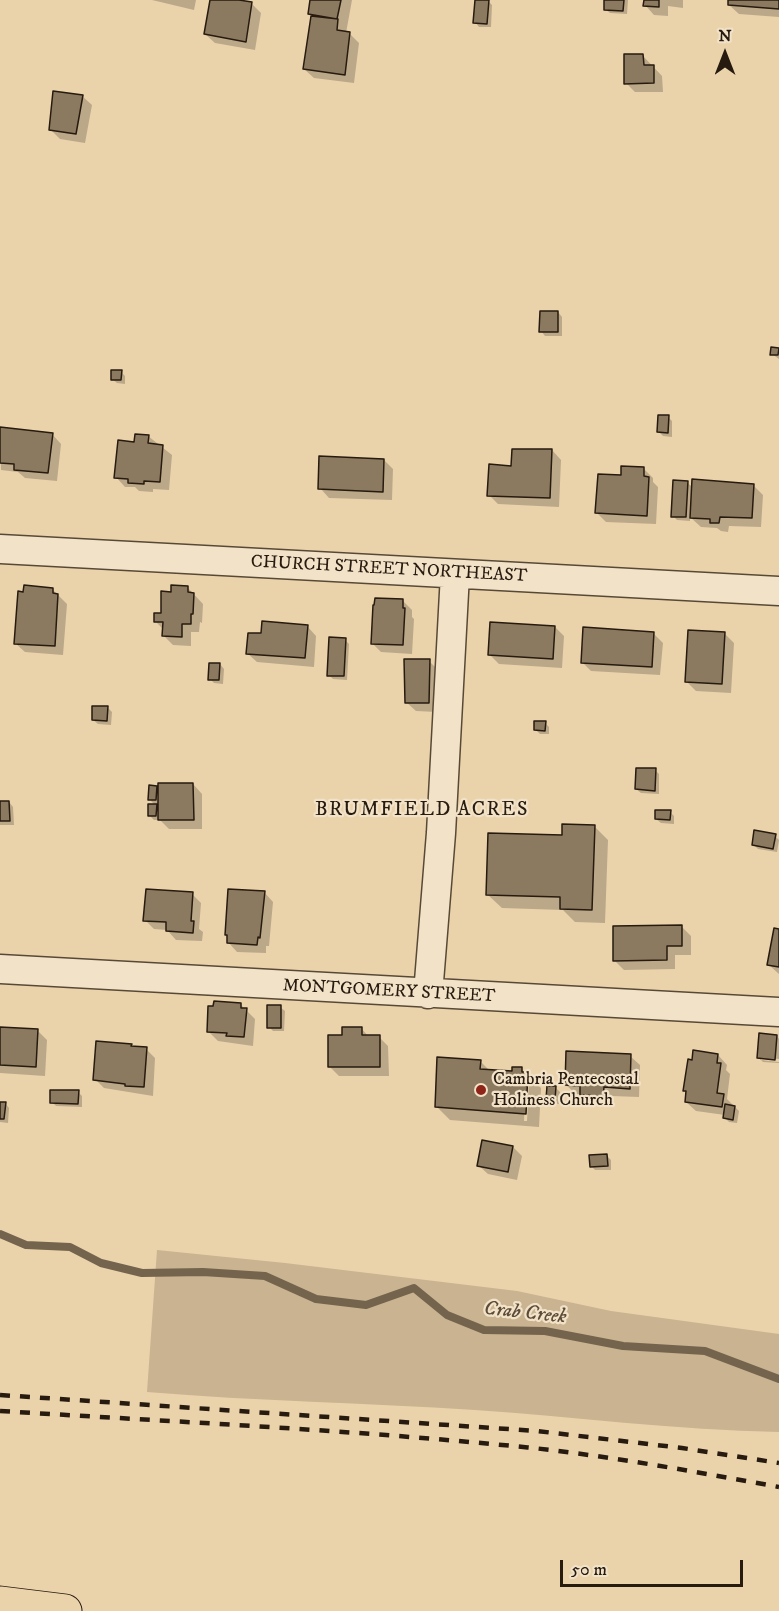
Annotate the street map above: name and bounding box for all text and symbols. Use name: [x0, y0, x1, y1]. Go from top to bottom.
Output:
north arrow: [695, 24, 755, 84]
text: N: [718, 26, 732, 46]
street label: CHURCH STREET NORTHEAST: [250, 552, 528, 588]
district label: BRUMFIELD ACRES: [315, 799, 529, 823]
street label: MONTGOMERY STREET: [282, 976, 496, 1008]
place label: Cambria Pentecostal Holiness Church: [493, 1069, 639, 1112]
marker: Cambria Pentecostal Holiness Church: [474, 1083, 488, 1097]
water label: Crab Creek: [483, 1298, 567, 1330]
scale bar: [563, 1548, 746, 1586]
text: 50 m: [571, 1559, 607, 1581]

